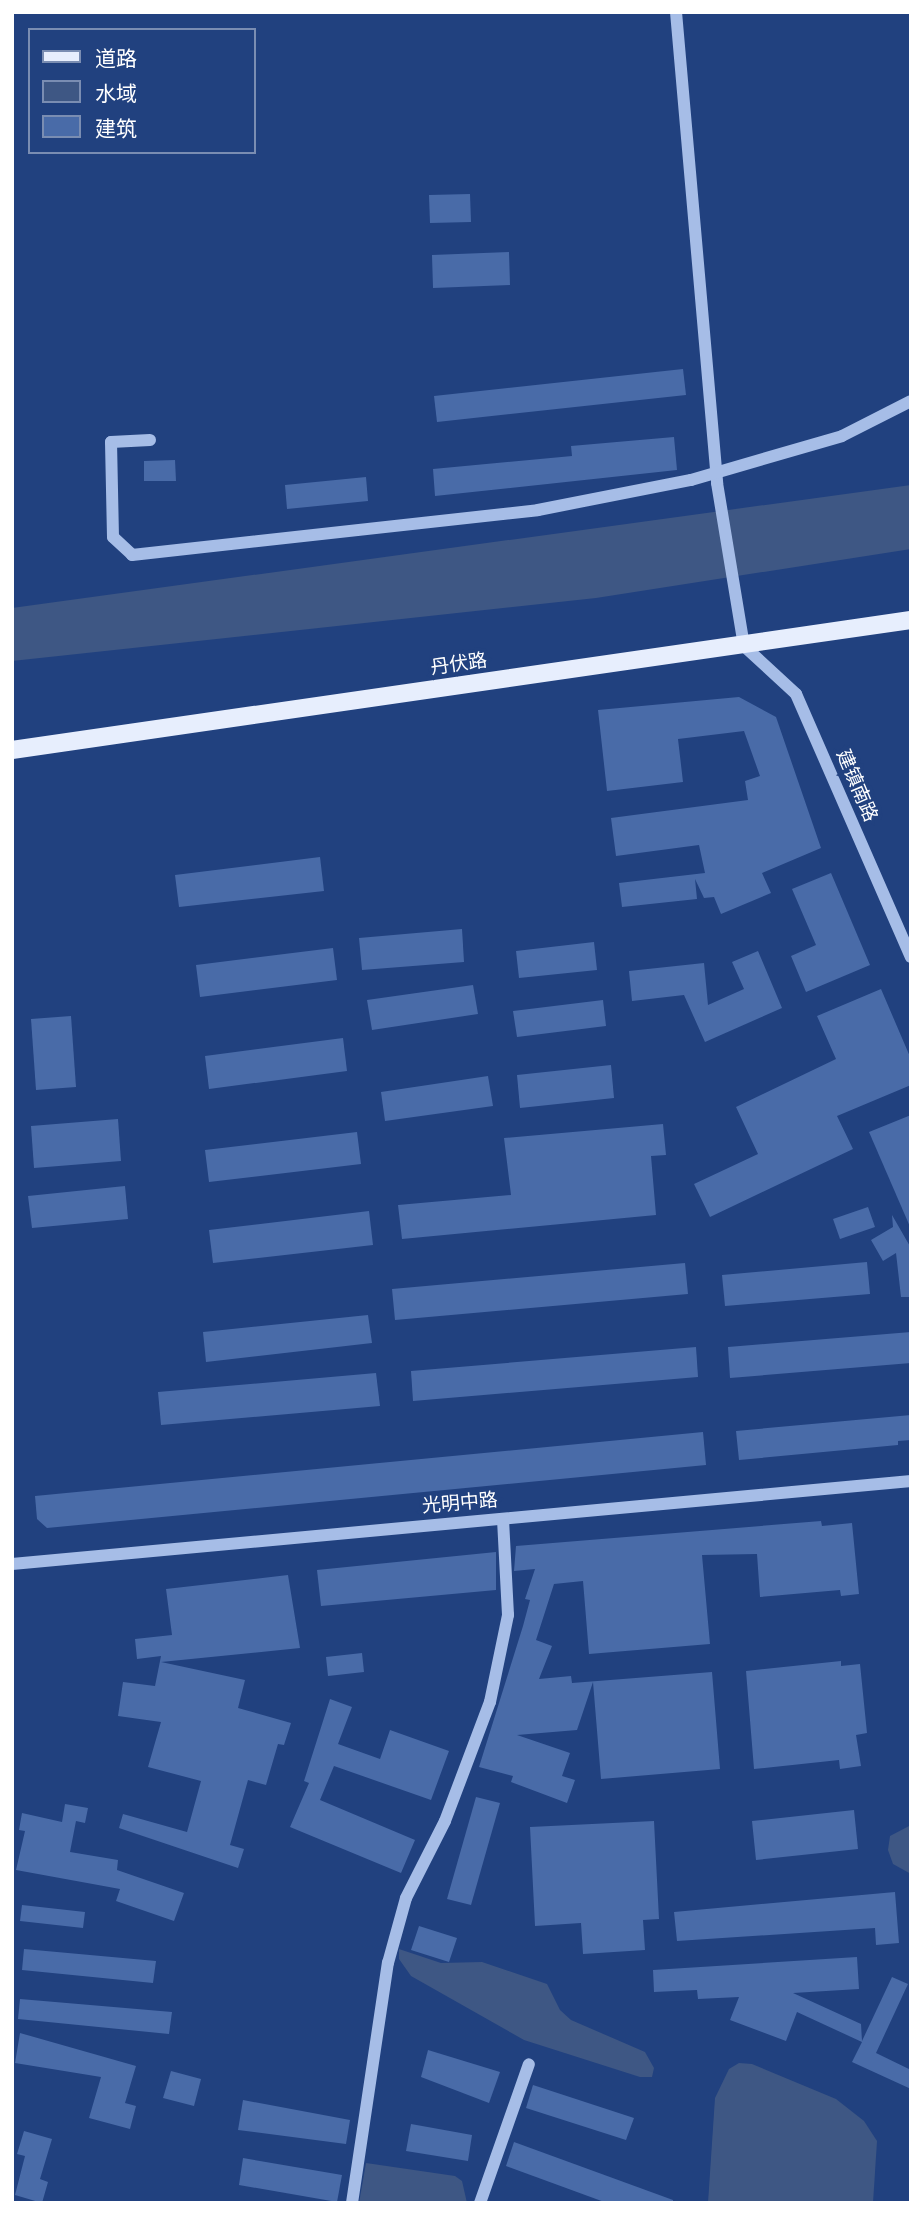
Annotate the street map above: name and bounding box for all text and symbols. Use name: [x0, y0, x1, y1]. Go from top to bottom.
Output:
legend: [28, 28, 256, 154]
text: 道路: [95, 46, 137, 72]
text: 水域: [95, 81, 137, 107]
text: 建筑: [95, 116, 137, 142]
street label: 丹伏路: [429, 650, 489, 680]
street label: 建镇南路: [831, 747, 881, 825]
street label: 光明中路: [421, 1489, 499, 1519]

